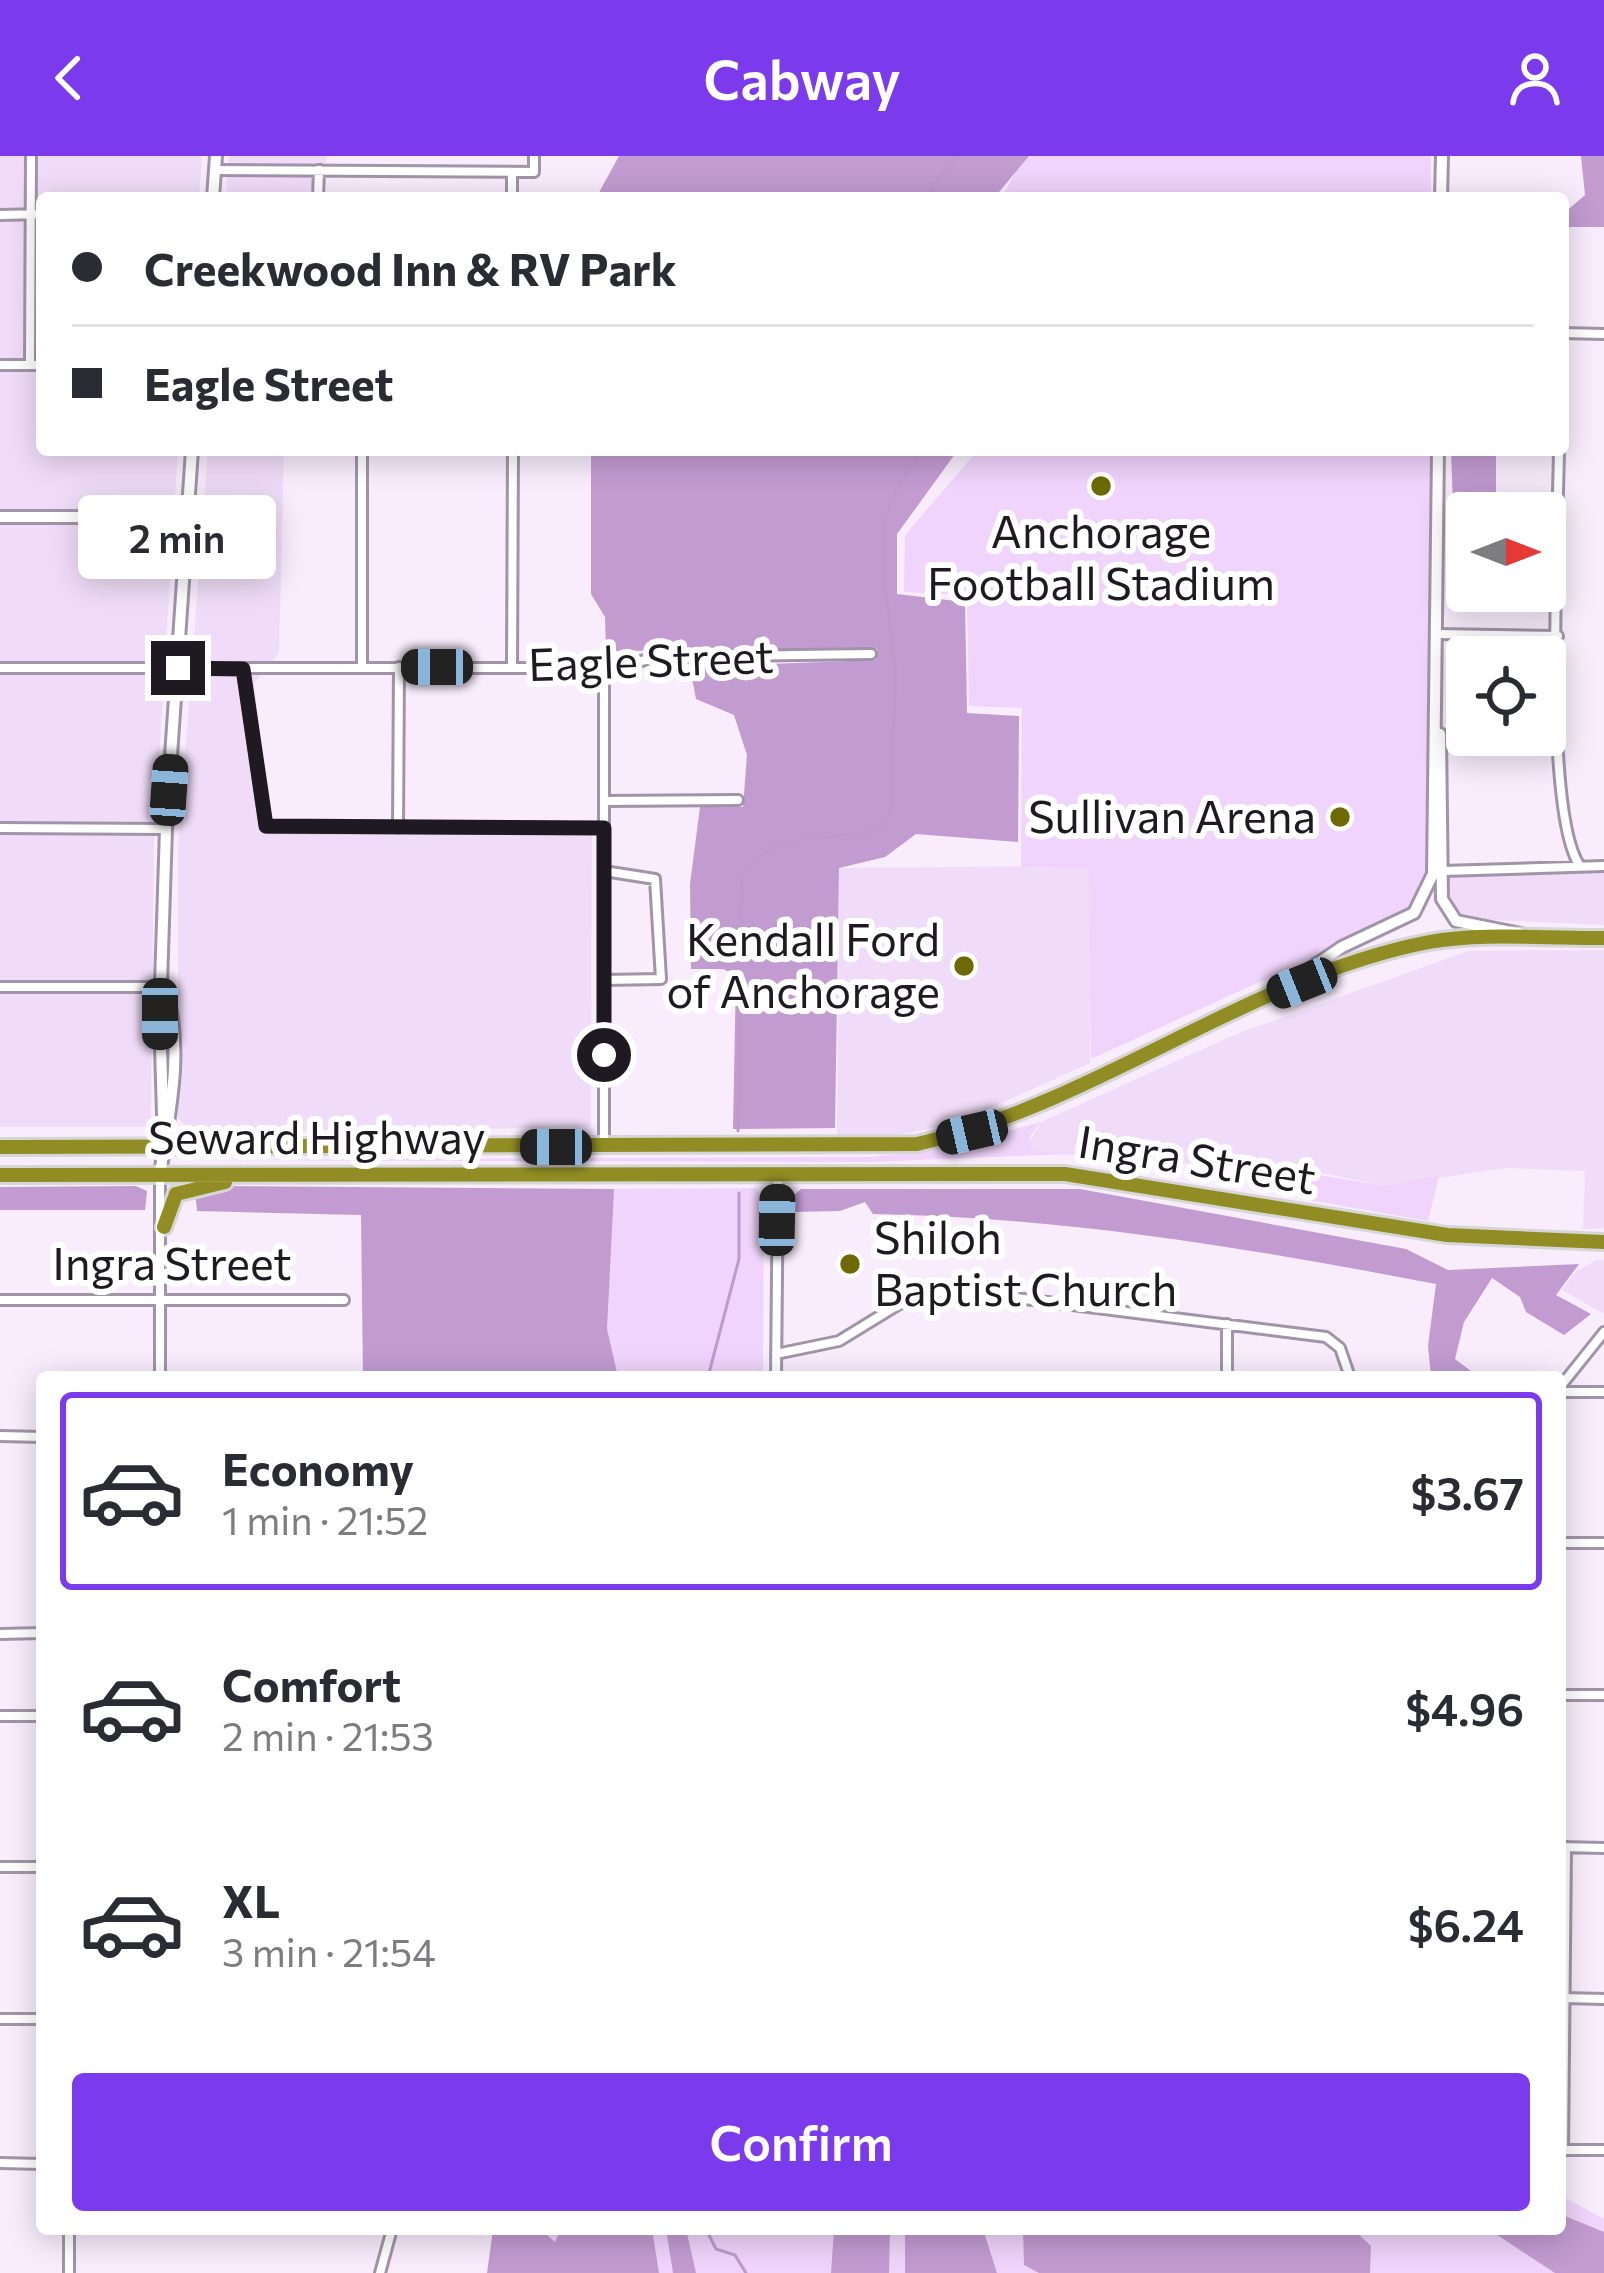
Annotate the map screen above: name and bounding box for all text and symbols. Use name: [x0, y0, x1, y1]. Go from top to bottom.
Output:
icon: back: [36, 45, 102, 111]
text: Cabway: [703, 45, 901, 111]
icon: person: [1502, 45, 1568, 111]
text: Creekwood Inn & RV Park: [144, 240, 677, 295]
text: Eagle Street: [144, 355, 394, 410]
marker: Anchorage Football Stadium: [1088, 473, 1114, 499]
north arrow: [1446, 492, 1566, 612]
map controls: [1446, 492, 1566, 756]
callout: 2 min: [79, 494, 277, 578]
place label: Anchorage Football Stadium: [927, 502, 1275, 609]
text: 2 min: [129, 513, 225, 561]
street label: Eagle Street: [527, 627, 775, 690]
button: locate: [1446, 636, 1566, 756]
route end: [151, 641, 205, 695]
car: [401, 649, 473, 685]
car: [149, 753, 189, 827]
place label: Sullivan Arena: [1028, 787, 1316, 842]
marker: Sullivan Arena: [1327, 804, 1353, 830]
place label: Kendall Ford of Anchorage: [667, 910, 940, 1017]
marker: Kendall Ford of Anchorage: [951, 953, 977, 979]
car: [1262, 953, 1342, 1013]
car: [142, 978, 178, 1050]
route start: [577, 1028, 631, 1082]
car: [933, 1106, 1011, 1158]
street label: Seward Highway: [148, 1108, 486, 1163]
street label: Ingra Street: [1075, 1112, 1320, 1203]
car: [520, 1129, 592, 1165]
car: [758, 1184, 796, 1256]
place label: Shiloh Baptist Church: [874, 1208, 1177, 1315]
street label: Ingra Street: [52, 1234, 292, 1289]
marker: Shiloh Baptist Church: [837, 1251, 863, 1277]
icon: car: [78, 1437, 186, 1545]
text: Economy: [222, 1440, 414, 1495]
text: $3.67: [1411, 1464, 1524, 1519]
text: 1 min · 21:52: [222, 1495, 428, 1543]
icon: car: [78, 1653, 186, 1761]
text: Comfort: [222, 1656, 401, 1711]
text: $4.96: [1405, 1680, 1524, 1735]
text: 2 min · 21:53: [222, 1711, 434, 1759]
icon: car: [78, 1869, 186, 1977]
text: XL: [222, 1872, 280, 1927]
text: $6.24: [1408, 1896, 1524, 1951]
text: 3 min · 21:54: [222, 1927, 436, 1975]
button: Confirm: [72, 2073, 1530, 2211]

